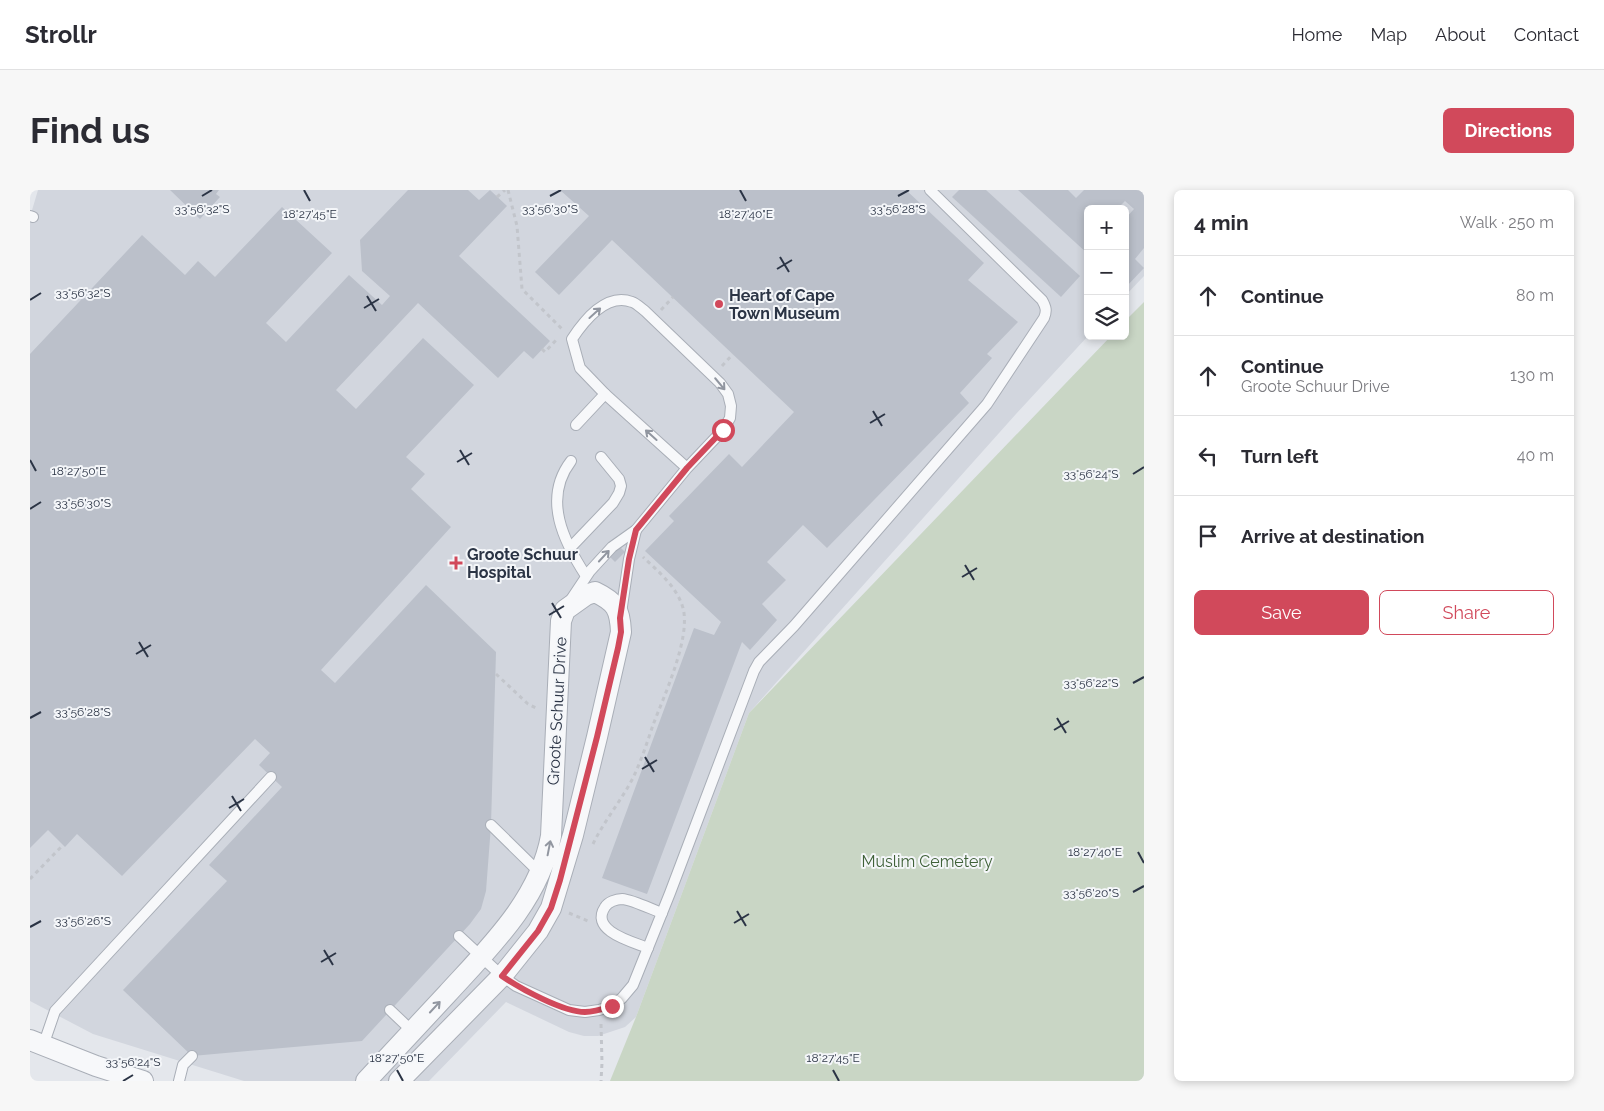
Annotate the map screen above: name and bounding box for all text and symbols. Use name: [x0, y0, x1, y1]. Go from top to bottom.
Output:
text: Strollr: [25, 20, 97, 49]
text: Home: [1291, 24, 1342, 45]
text: Map: [1370, 24, 1407, 45]
text: About: [1435, 24, 1486, 45]
text: Contact: [1514, 24, 1579, 45]
button: Directions: [1443, 108, 1574, 153]
text: Find us: [30, 110, 150, 151]
text: 33°56'32"S: [174, 202, 230, 216]
text: 33°56'30"S: [522, 202, 578, 216]
text: 33°56'28"S: [870, 202, 926, 216]
map controls: [1084, 205, 1129, 340]
button: +: [1084, 205, 1129, 250]
text: 18°27'45"E: [283, 207, 337, 221]
text: 18°27'40"E: [719, 207, 773, 221]
text: 4 min: [1194, 210, 1249, 235]
text: Walk · 250 m: [1460, 213, 1554, 232]
button: −: [1084, 250, 1129, 295]
icon: ahead: [1194, 282, 1222, 310]
text: Continue: [1241, 285, 1324, 307]
text: 33°56'32"S: [55, 286, 111, 300]
place label: Heart of Cape Town Museum: [729, 286, 840, 323]
text: 80 m: [1516, 286, 1554, 305]
button: layers: [1084, 295, 1129, 340]
marker: Heart of Cape Town Museum: [713, 298, 725, 310]
one-way arrow: [588, 307, 601, 319]
text: Continue: [1241, 355, 1324, 377]
icon: ahead: [1194, 362, 1222, 390]
text: 130 m: [1510, 366, 1554, 385]
one-way arrow: [715, 377, 726, 390]
text: Groote Schuur Drive: [1241, 377, 1390, 396]
route start: [712, 419, 735, 442]
one-way arrow: [644, 429, 657, 441]
icon: left: [1194, 442, 1222, 470]
text: Turn left: [1241, 445, 1318, 467]
text: 40 m: [1517, 446, 1554, 465]
text: 18°27'50"E: [52, 464, 106, 478]
text: 33°56'24"S: [1063, 467, 1119, 481]
text: 33°56'30"S: [55, 496, 111, 510]
icon: arrive: [1194, 522, 1222, 550]
text: Arrive at destination: [1241, 525, 1425, 547]
place label: Groote Schuur Hospital: [467, 545, 578, 582]
one-way arrow: [598, 549, 609, 562]
marker: Groote Schuur Hospital: [449, 556, 463, 570]
button: Save: [1194, 590, 1369, 635]
button: Share: [1379, 590, 1554, 635]
street label: Groote Schuur Drive: [544, 636, 570, 786]
text: 33°56'22"S: [1064, 676, 1118, 690]
text: 33°56'28"S: [55, 705, 111, 719]
one-way arrow: [544, 841, 554, 857]
text: 18°27'40"E: [1068, 845, 1122, 859]
park label: Muslim Cemetery: [861, 852, 993, 871]
text: 33°56'20"S: [1063, 886, 1119, 900]
text: 33°56'26"S: [55, 914, 111, 928]
route end: [601, 995, 624, 1018]
one-way arrow: [429, 1000, 441, 1013]
text: 18°27'50"E: [370, 1051, 424, 1065]
text: 18°27'45"E: [806, 1051, 860, 1065]
text: 33°56'24"S: [105, 1055, 161, 1069]

